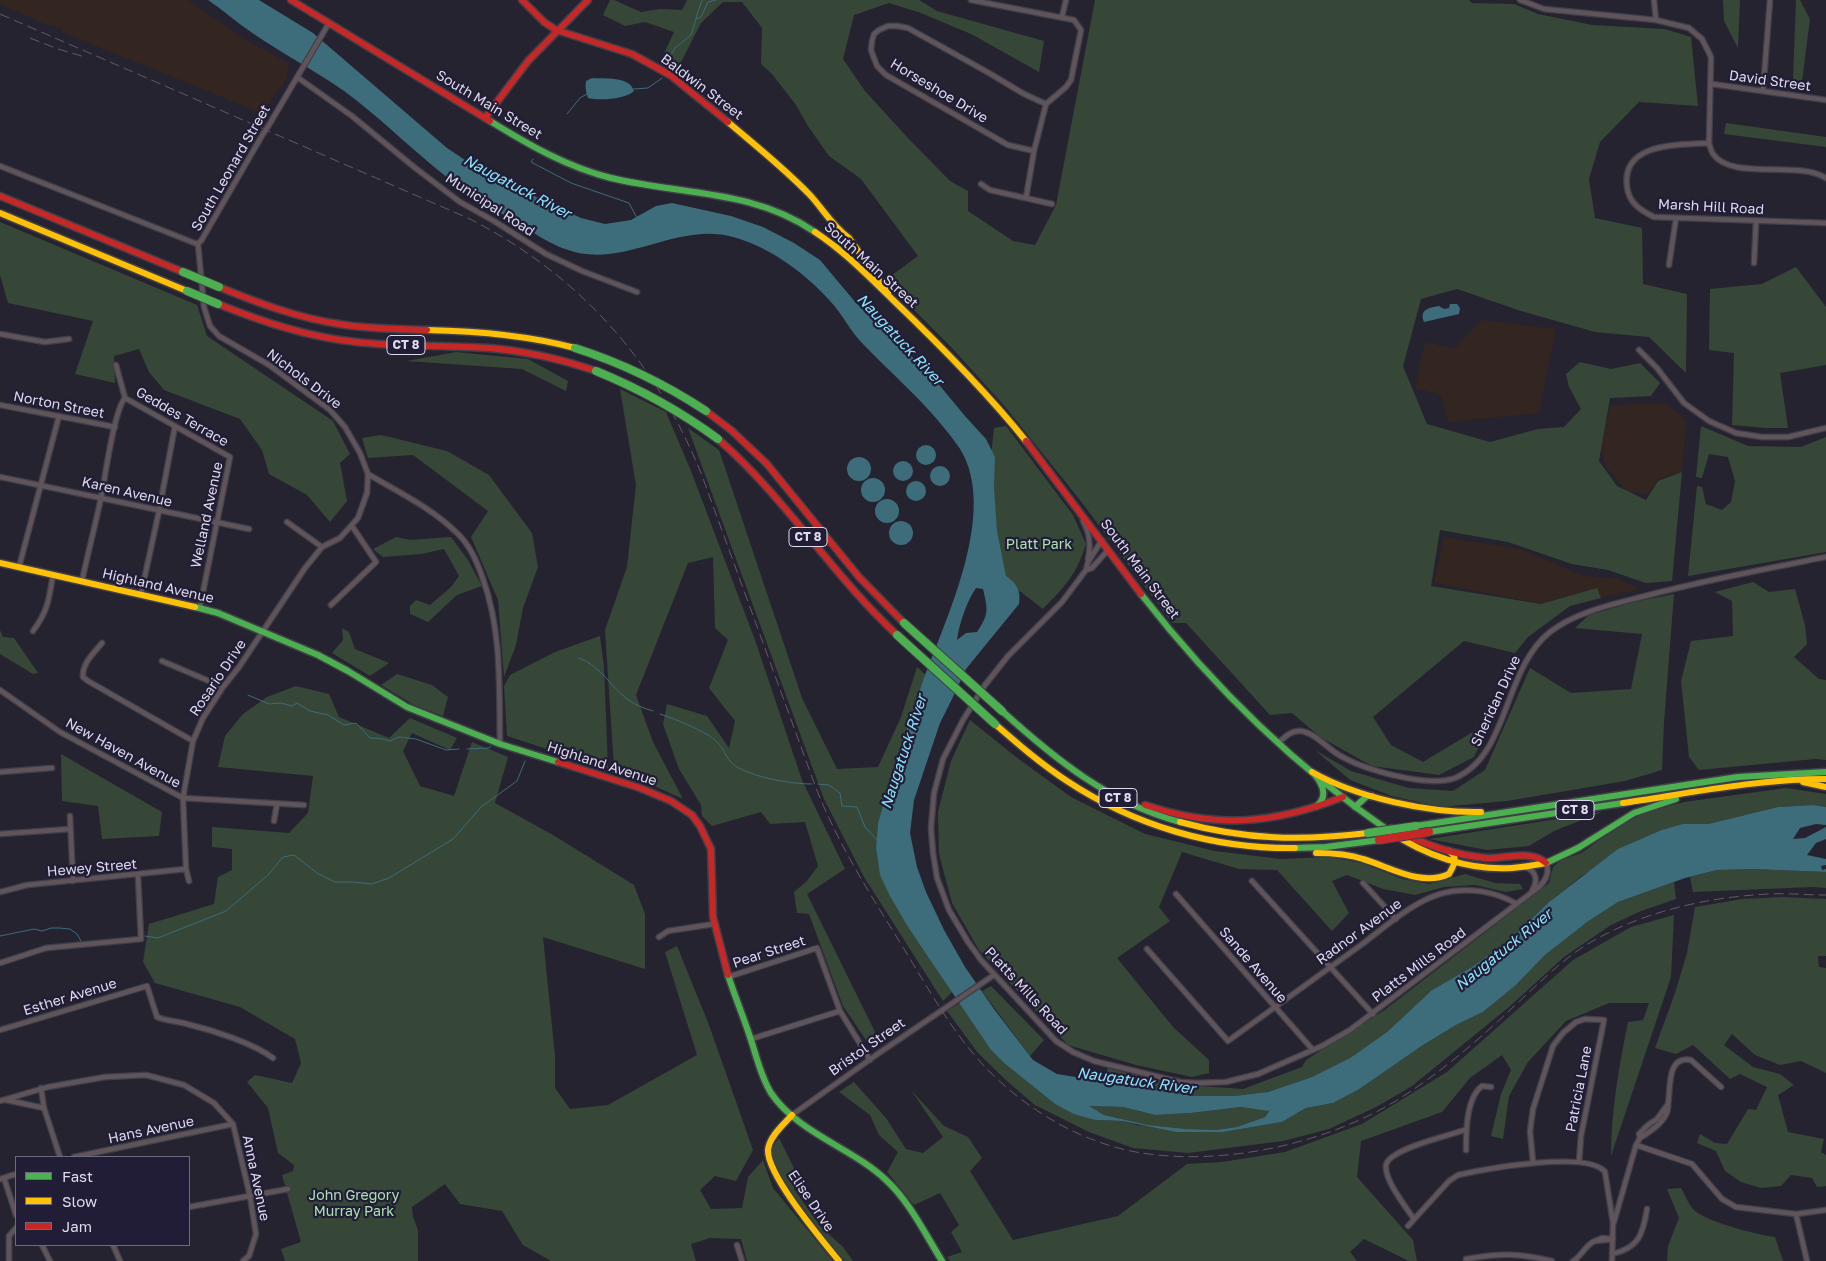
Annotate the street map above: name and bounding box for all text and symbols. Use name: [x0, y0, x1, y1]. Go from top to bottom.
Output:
street label: Baldwin Street: [657, 51, 747, 123]
street label: Horseshoe Drive: [887, 55, 991, 127]
street label: South Main Street: [433, 67, 545, 143]
street label: David Street: [1728, 67, 1812, 95]
street label: South Leonard Street: [188, 102, 274, 234]
water label: Naugatuck River: [460, 151, 574, 223]
street label: Municipal Road: [442, 170, 538, 240]
street label: Marsh Hill Road: [1658, 196, 1764, 218]
street label: South Main Street: [820, 218, 922, 312]
water label: Naugatuck River: [853, 290, 947, 390]
road number: CT 8: [387, 336, 425, 354]
street label: Nichols Drive: [263, 345, 345, 413]
street label: Geddes Terrace: [133, 384, 231, 450]
street label: Norton Street: [12, 388, 106, 422]
street label: Welland Avenue: [188, 460, 226, 570]
street label: Karen Avenue: [80, 473, 174, 511]
street label: South Main Street: [1097, 516, 1183, 622]
road number: CT 8: [789, 528, 827, 546]
park label: Platt Park: [1006, 537, 1072, 553]
street label: Highland Avenue: [101, 565, 215, 607]
street label: Rosario Drive: [186, 636, 250, 720]
street label: Sheridan Drive: [1468, 653, 1524, 749]
water label: Naugatuck River: [877, 693, 931, 811]
street label: New Haven Avenue: [63, 714, 183, 792]
street label: Highland Avenue: [545, 738, 659, 790]
road number: CT 8: [1099, 788, 1137, 808]
road number: CT 8: [1556, 800, 1594, 820]
street label: Hewey Street: [46, 856, 138, 880]
street label: Radnor Avenue: [1313, 895, 1405, 969]
water label: Naugatuck River: [1452, 906, 1556, 994]
street label: Sande Avenue: [1215, 924, 1291, 1006]
street label: Platts Mills Road: [1369, 924, 1469, 1006]
street label: Pear Street: [731, 932, 807, 972]
street label: Platts Mills Road: [981, 944, 1071, 1038]
street label: Esther Avenue: [21, 975, 119, 1019]
street label: Bristol Street: [826, 1014, 908, 1080]
street label: Patricia Lane: [1562, 1045, 1596, 1133]
water label: Naugatuck River: [1076, 1064, 1196, 1098]
street label: Hans Avenue: [106, 1113, 196, 1147]
street label: Anna Avenue: [239, 1133, 273, 1223]
legend: [15, 1156, 190, 1246]
text: Fast: [62, 1167, 93, 1185]
street label: Elise Drive: [784, 1167, 838, 1235]
park label: John Gregory Murray Park: [309, 1188, 399, 1220]
text: Slow: [62, 1192, 97, 1210]
text: Jam: [62, 1217, 92, 1235]

